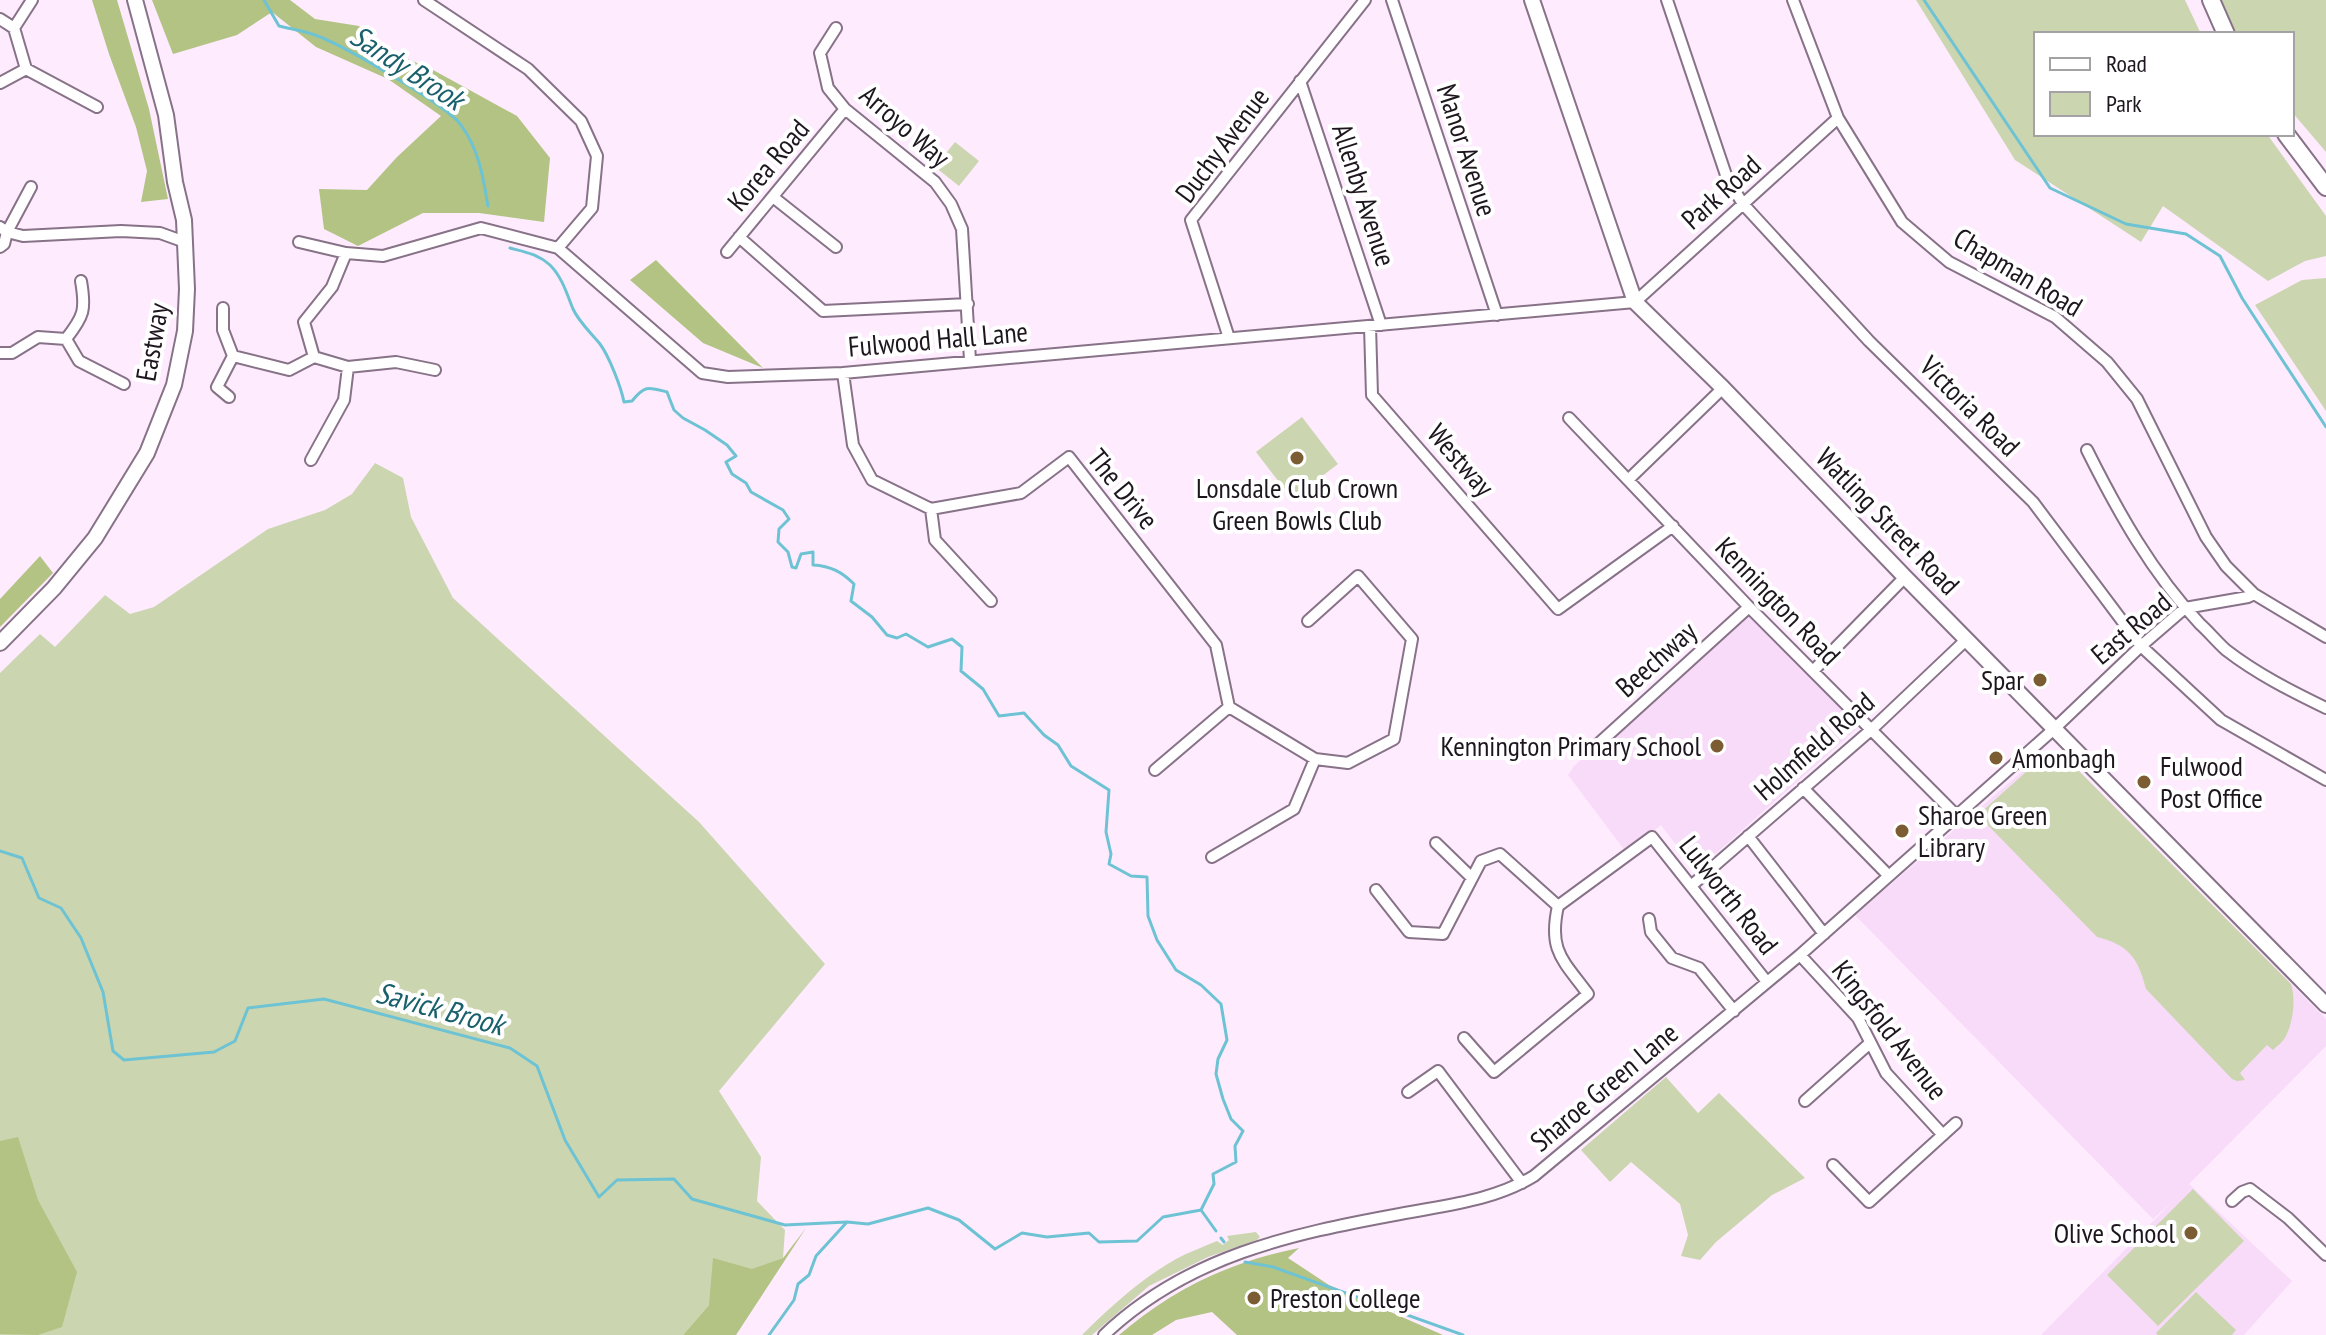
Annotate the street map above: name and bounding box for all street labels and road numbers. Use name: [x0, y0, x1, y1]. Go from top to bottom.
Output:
street label: Arroyo Way: [852, 76, 959, 175]
street label: Manor Avenue: [1429, 79, 1506, 221]
street label: Duchy Avenue: [1166, 80, 1277, 210]
street label: Korea Road: [718, 111, 817, 218]
street label: Allenby Avenue: [1324, 119, 1405, 271]
street label: Park Road: [1673, 146, 1768, 237]
street label: Chapman Road: [1947, 219, 2089, 324]
street label: Eastway: [126, 300, 177, 384]
street label: Fulwood Hall Lane: [847, 312, 1029, 365]
street label: Victoria Road: [1912, 347, 2028, 464]
street label: Westway: [1420, 416, 1503, 504]
street label: Watling Street Road: [1809, 439, 1968, 602]
street label: The Drive: [1080, 441, 1167, 537]
street label: Kennington Road: [1708, 528, 1849, 673]
street label: East Road: [2083, 583, 2179, 672]
street label: Beechway: [1607, 612, 1704, 705]
street label: Holmfield Road: [1746, 683, 1882, 808]
street label: Lulworth Road: [1672, 828, 1787, 961]
street label: Kingsfold Avenue: [1824, 952, 1957, 1107]
street label: Sharoe Green Lane: [1522, 1014, 1685, 1159]

